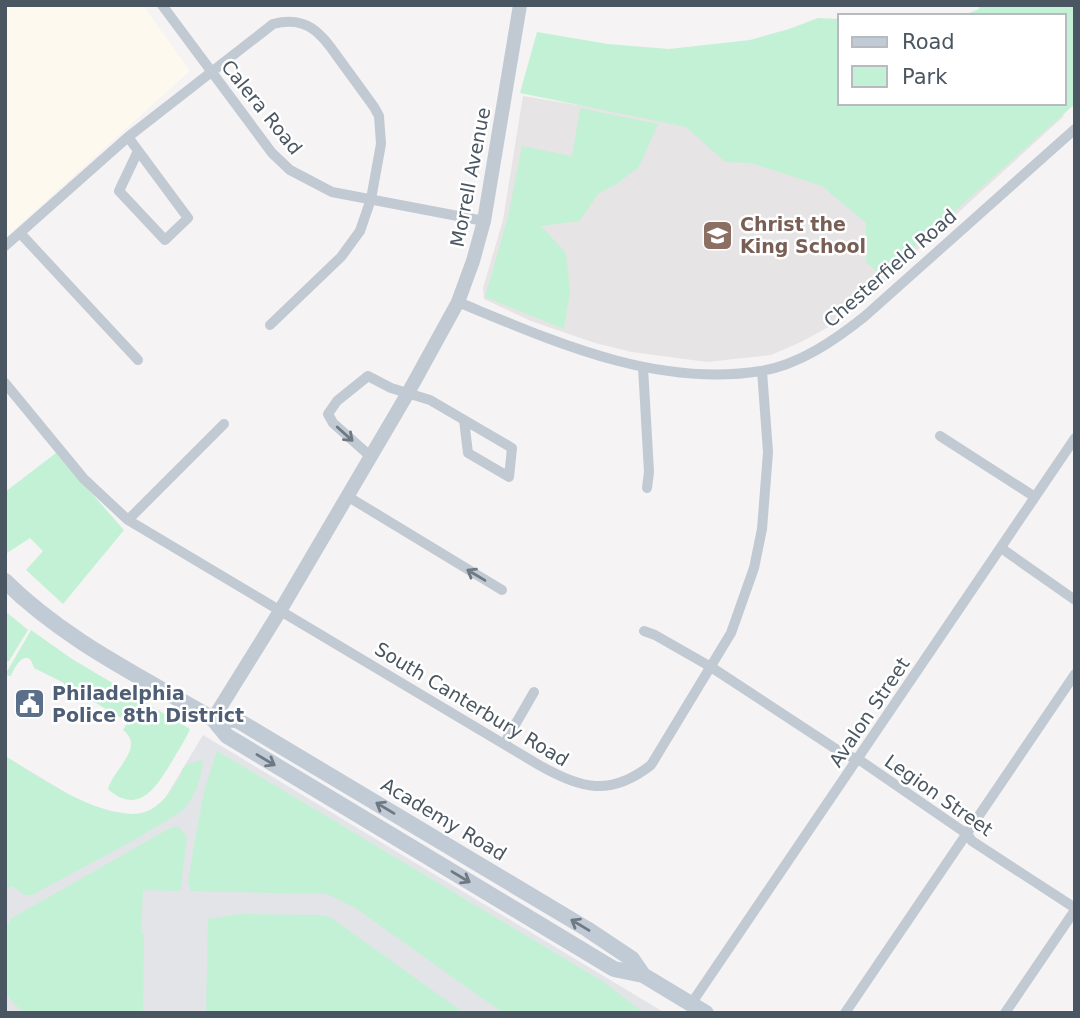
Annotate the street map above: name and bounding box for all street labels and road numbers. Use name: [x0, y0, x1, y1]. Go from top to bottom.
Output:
street label: Calera Road: [217, 55, 307, 159]
street label: Morrell Avenue: [446, 105, 494, 249]
street label: Chesterfield Road: [819, 204, 961, 332]
street label: South Canterbury Road: [371, 637, 573, 771]
street label: Avalon Street: [824, 653, 914, 771]
street label: Legion Street: [881, 750, 997, 840]
street label: Academy Road: [377, 773, 511, 865]

